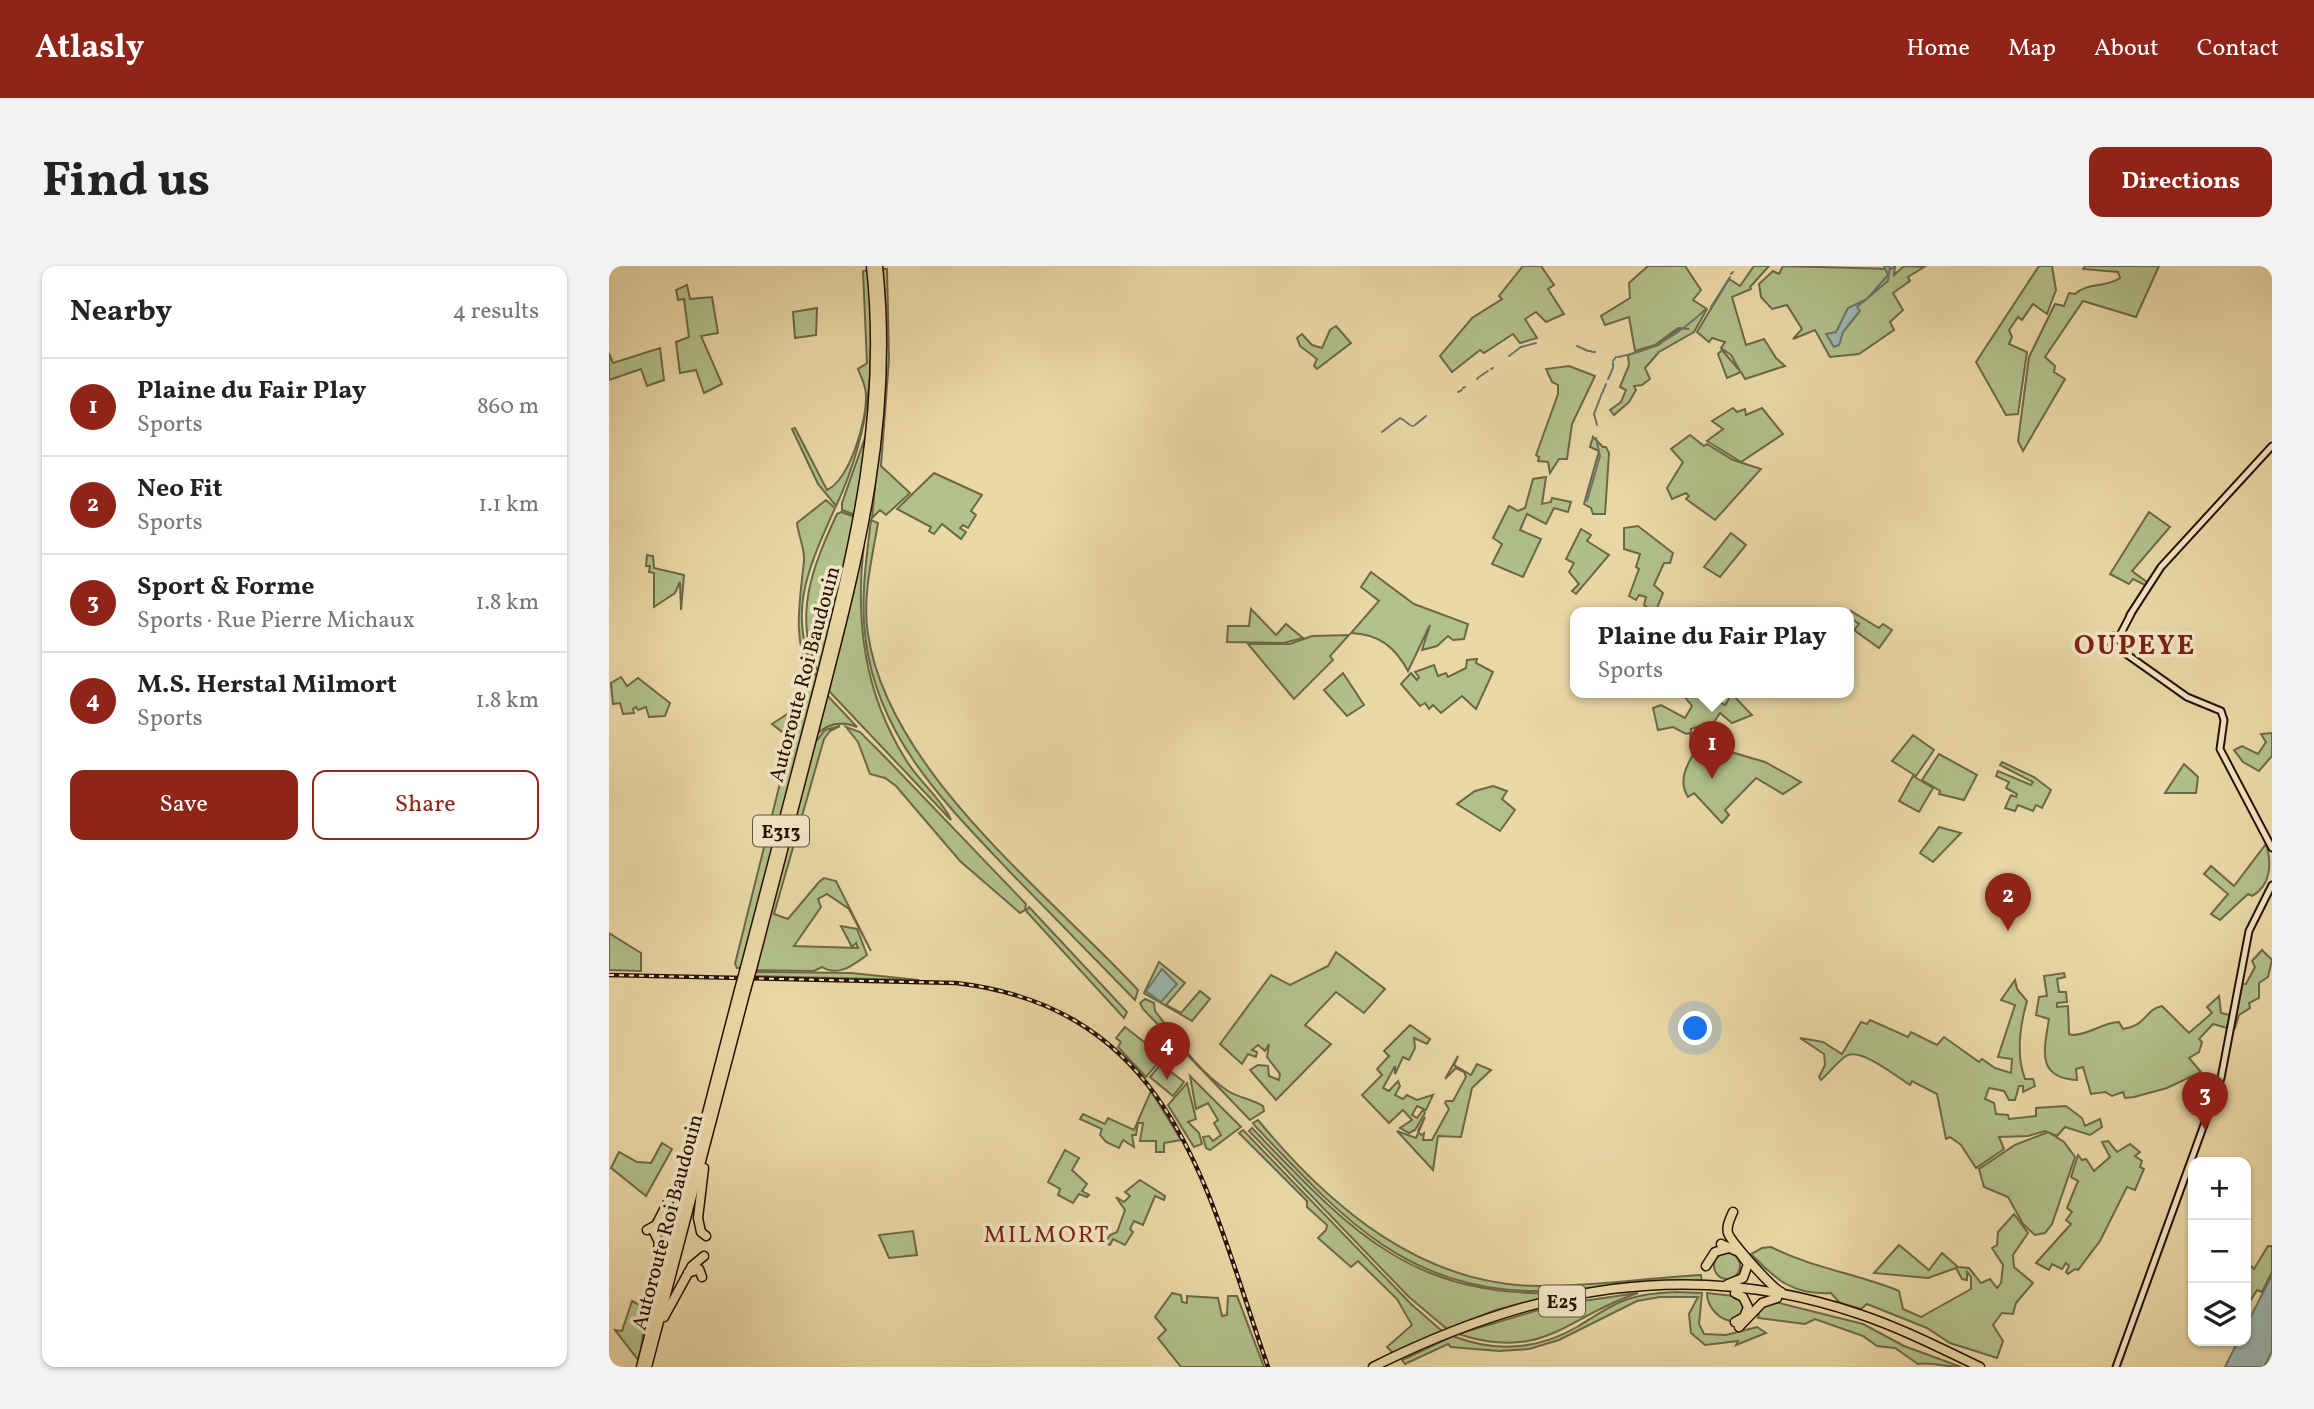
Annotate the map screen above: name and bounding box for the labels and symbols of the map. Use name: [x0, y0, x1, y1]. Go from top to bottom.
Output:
street label: Autoroute Roi Baudouin: [763, 563, 848, 786]
district label: OUPEYE: [2074, 627, 2196, 666]
pin: 1: [1689, 721, 1735, 779]
road number: E313: [753, 816, 809, 846]
pin: 2: [1985, 873, 2031, 931]
your location: [1678, 1011, 1712, 1045]
pin: 4: [1144, 1022, 1190, 1080]
pin: 3: [2182, 1072, 2228, 1130]
street label: Autoroute Roi Baudouin: [626, 1111, 711, 1334]
district label: MILMORT: [984, 1219, 1110, 1253]
road number: E25: [1539, 1286, 1585, 1316]

